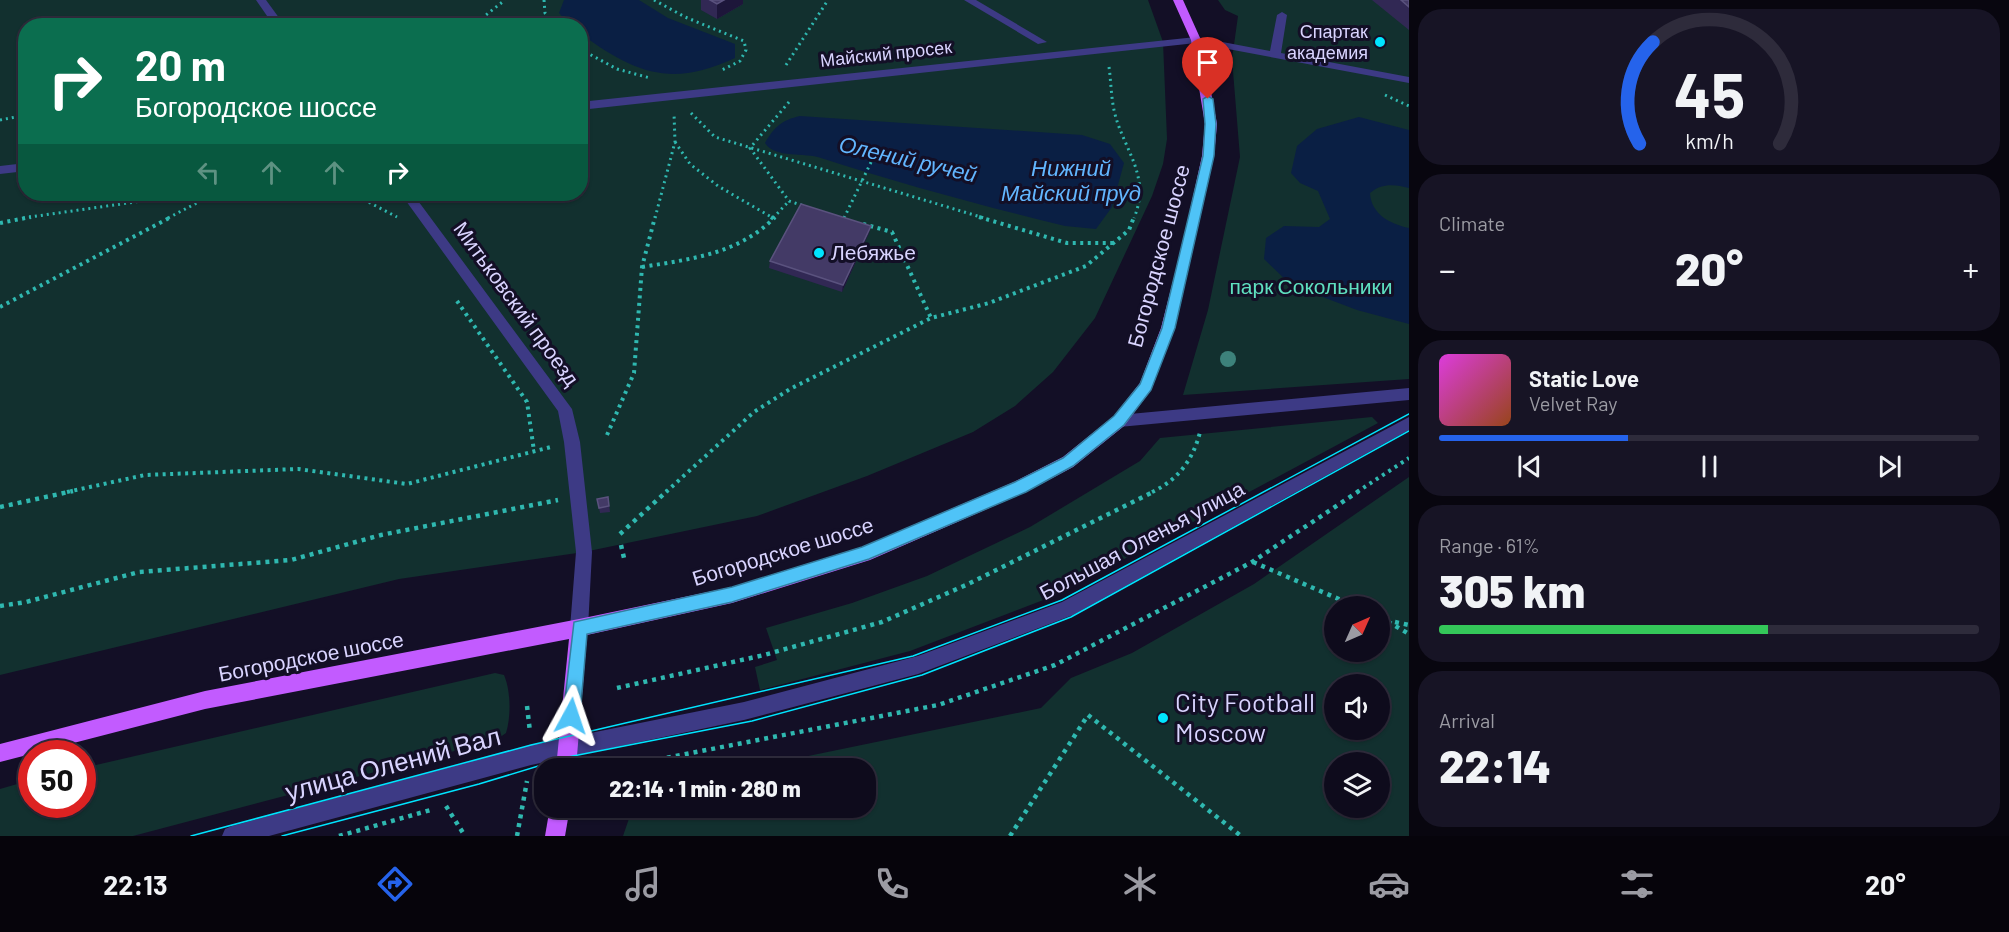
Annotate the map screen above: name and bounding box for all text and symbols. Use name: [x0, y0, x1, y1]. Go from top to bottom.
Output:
place label: Спартак академия: [1287, 20, 1368, 63]
street label: Майский просек: [819, 35, 953, 71]
marker: Спартак академия: [1373, 35, 1387, 49]
pin: [1182, 37, 1233, 99]
text: 20 m: [135, 39, 226, 89]
icon: right: [36, 42, 114, 120]
icon: arrive: [1191, 46, 1224, 79]
text: 45: [1673, 56, 1745, 130]
text: Богородское шоссе: [135, 90, 377, 122]
text: km/h: [1685, 129, 1733, 154]
water label: Олений ручей: [837, 130, 980, 187]
water label: Нижний Майский пруд: [1001, 154, 1141, 206]
icon: left: [192, 156, 225, 189]
icon: ahead: [255, 156, 288, 189]
icon: ahead: [318, 156, 351, 189]
icon: right: [381, 156, 414, 189]
street label: Богородское шоссе: [1121, 161, 1194, 350]
text: Climate: [1439, 211, 1505, 235]
street label: Митьковский проезд: [449, 216, 585, 390]
place label: Лебяжье: [831, 239, 916, 264]
text: 20°: [1675, 241, 1743, 295]
marker: Лебяжье: [812, 246, 826, 260]
text: −: [1439, 249, 1456, 289]
text: +: [1963, 249, 1979, 289]
park label: парк Сокольники: [1229, 273, 1393, 298]
text: Static Love: [1529, 365, 1639, 391]
text: Velvet Ray: [1529, 391, 1618, 415]
icon: previous: [1513, 450, 1546, 483]
icon: pause: [1693, 450, 1726, 483]
icon: next: [1873, 450, 1906, 483]
street label: Большая Оленья улица: [1035, 475, 1248, 604]
street label: Богородское шоссе: [689, 511, 876, 590]
text: Range · 61%: [1439, 533, 1540, 557]
text: 305 km: [1439, 563, 1585, 617]
north arrow: [1324, 596, 1390, 662]
map controls: [1324, 596, 1390, 818]
street label: Богородское шоссе: [216, 625, 405, 686]
button: sound: [1324, 674, 1390, 740]
position arrow: [539, 684, 603, 748]
place label: City Football Moscow: [1175, 686, 1315, 747]
text: Arrival: [1439, 708, 1495, 732]
marker: City Football Moscow: [1156, 711, 1170, 725]
street label: улица Олений Вал: [281, 719, 504, 806]
text: 22:14: [1439, 738, 1551, 792]
speed limit sign: 50: [18, 740, 96, 818]
button: layers: [1324, 752, 1390, 818]
text: 22:14 · 1 min · 280 m: [609, 775, 801, 801]
icon: directions: [374, 863, 416, 905]
icon: music: [622, 863, 664, 905]
icon: phone: [871, 863, 913, 905]
icon: climate: [1119, 863, 1161, 905]
icon: car: [1368, 863, 1410, 905]
icon: filters: [1616, 863, 1658, 905]
text: 22:13: [103, 868, 167, 900]
text: 20°: [1865, 868, 1906, 900]

